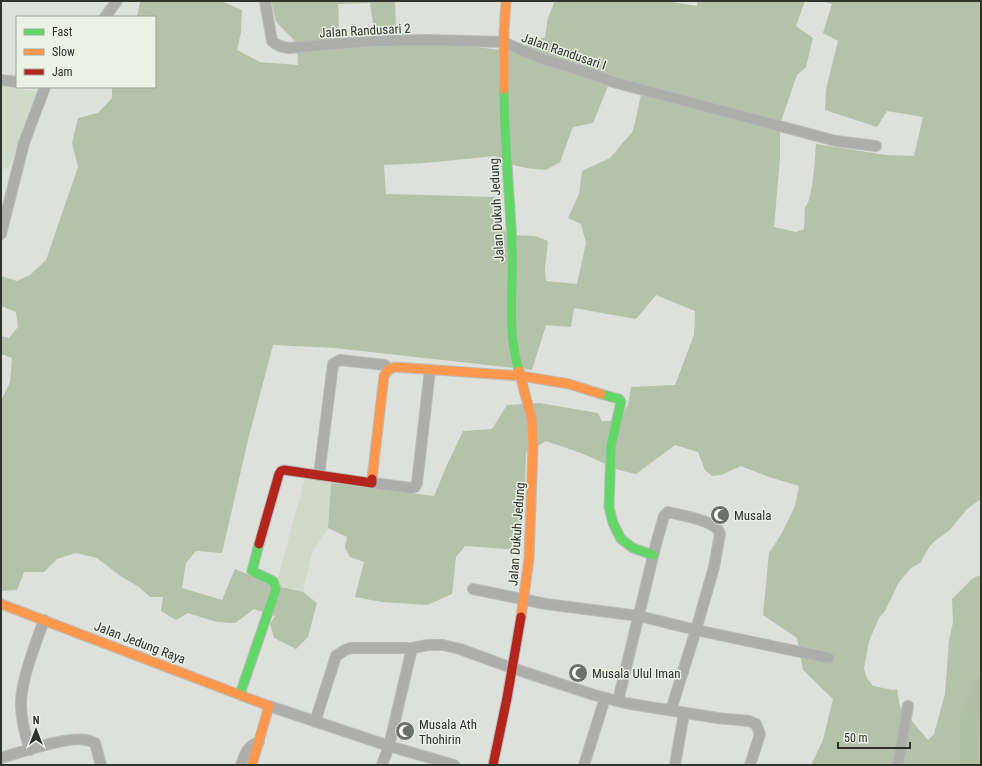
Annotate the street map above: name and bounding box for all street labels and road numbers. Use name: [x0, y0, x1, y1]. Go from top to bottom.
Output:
street label: Jalan Randusari 2: [319, 21, 411, 40]
street label: Jalan Randusari I: [520, 30, 608, 73]
street label: Jalan Dukuh Jedung: [486, 158, 507, 262]
street label: Jalan Dukuh Jedung: [505, 482, 528, 586]
street label: Jalan Jedung Raya: [92, 618, 188, 667]

